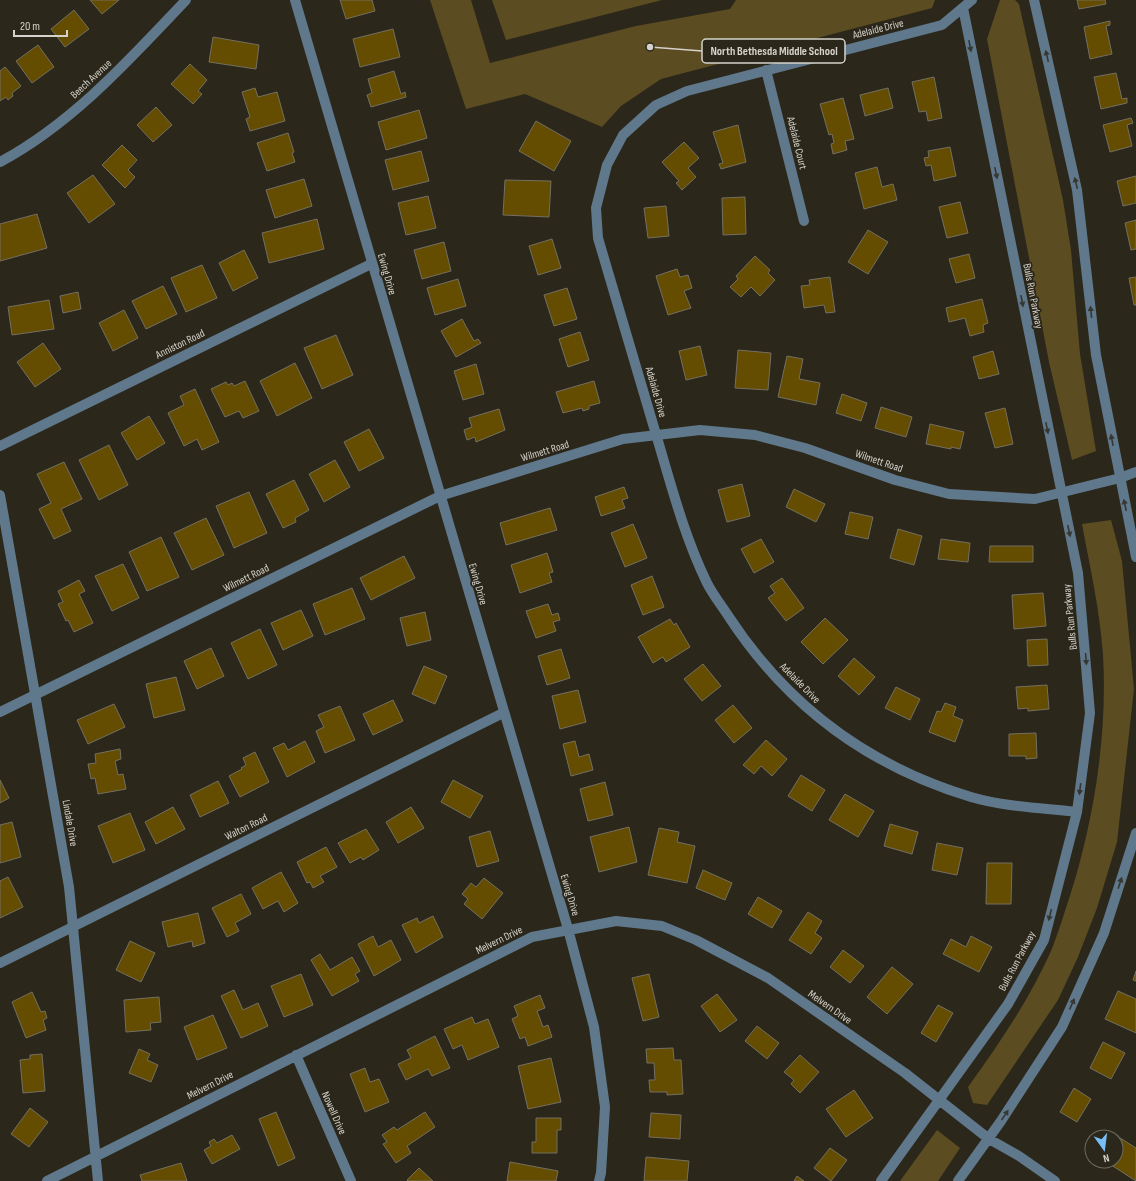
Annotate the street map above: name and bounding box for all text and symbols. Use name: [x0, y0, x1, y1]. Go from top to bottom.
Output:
scale bar: [14, 12, 67, 38]
street label: Adelaide Drive: [850, 16, 905, 42]
text: 20 m: [20, 19, 40, 34]
callout: North Bethesda Middle School: [702, 39, 845, 63]
one-way arrow: [968, 40, 974, 52]
text: North Bethesda Middle School: [710, 44, 838, 59]
one-way arrow: [1043, 50, 1049, 62]
street label: Beech Avenue: [68, 57, 114, 101]
street label: Adelaide Court: [784, 114, 810, 171]
one-way arrow: [993, 167, 999, 179]
one-way arrow: [1072, 177, 1078, 189]
street label: Ewing Drive: [375, 252, 399, 296]
street label: Bulls Run Parkway: [1020, 262, 1046, 330]
one-way arrow: [1019, 295, 1025, 307]
one-way arrow: [1088, 306, 1095, 318]
street label: Anniston Road: [152, 326, 207, 362]
street label: Adelaide Drive: [642, 364, 669, 419]
one-way arrow: [1045, 422, 1051, 434]
one-way arrow: [1109, 434, 1115, 446]
street label: Wilmett Road: [519, 437, 571, 464]
street label: Wilmett Road: [853, 447, 905, 475]
one-way arrow: [1122, 499, 1128, 511]
one-way arrow: [1066, 525, 1072, 537]
street label: Wilmett Road: [221, 561, 271, 595]
street label: Ewing Drive: [466, 562, 490, 606]
street label: Bulls Run Parkway: [1060, 583, 1080, 650]
one-way arrow: [1083, 653, 1090, 665]
street label: Adelaide Drive: [776, 659, 823, 706]
one-way arrow: [1077, 783, 1083, 795]
street label: Lindale Drive: [60, 799, 80, 847]
street label: Walton Road: [223, 811, 270, 843]
street label: Ewing Drive: [558, 873, 582, 917]
one-way arrow: [1117, 877, 1123, 889]
one-way arrow: [1047, 909, 1053, 921]
street label: Melvern Drive: [473, 923, 525, 957]
street label: Bulls Run Parkway: [996, 928, 1039, 993]
street label: Melvern Drive: [806, 987, 854, 1027]
one-way arrow: [1069, 999, 1075, 1010]
street label: Melvern Drive: [185, 1068, 235, 1102]
street label: Nowell Drive: [319, 1089, 349, 1137]
one-way arrow: [1001, 1110, 1009, 1120]
north arrow: [1084, 1129, 1124, 1169]
text: N: [1102, 1151, 1111, 1165]

